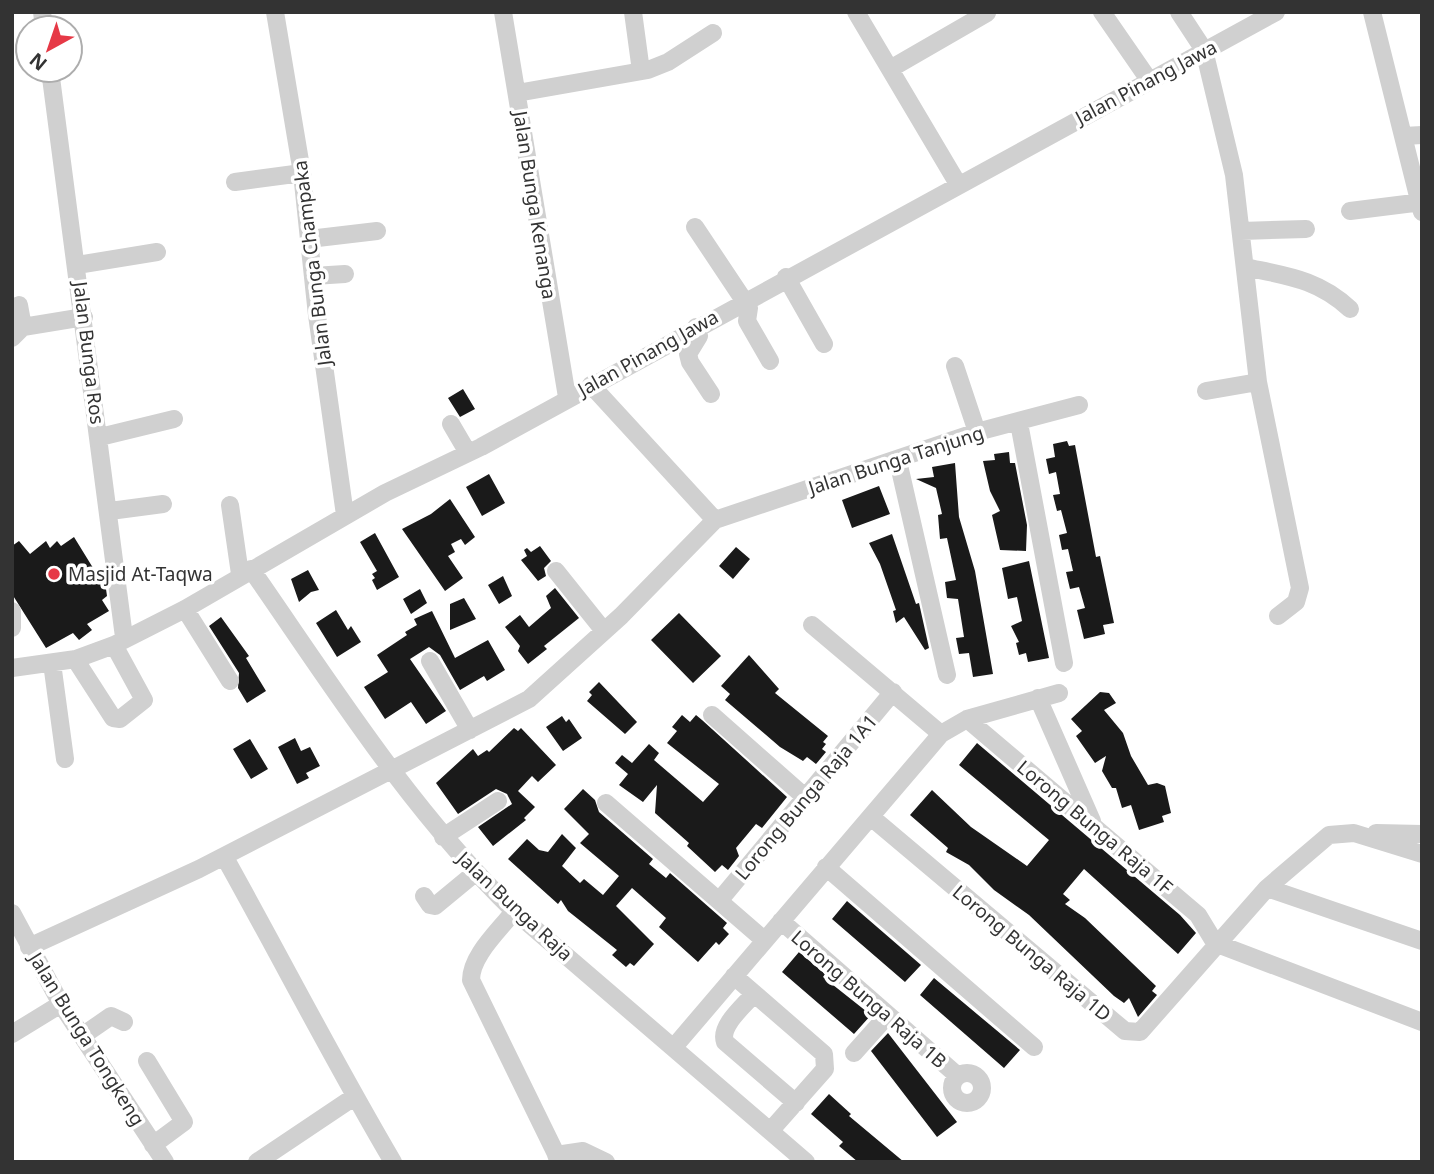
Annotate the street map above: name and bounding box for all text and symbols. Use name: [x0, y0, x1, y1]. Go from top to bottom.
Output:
north arrow: [14, 14, 84, 84]
street label: Jalan Pinang Jawa: [1069, 34, 1221, 131]
text: N: [24, 47, 52, 77]
street label: Jalan Bunga Kenanga: [507, 107, 563, 301]
street label: Jalan Bunga Champaka: [287, 159, 338, 369]
street label: Jalan Bunga Ros: [67, 278, 111, 426]
street label: Jalan Pinang Jawa: [571, 304, 723, 403]
street label: Jalan Bunga Tanjung: [803, 419, 987, 501]
place label: Masjid At-Taqwa: [68, 561, 213, 587]
marker: Masjid At-Taqwa: [46, 566, 62, 582]
street label: Lorong Bunga Raja 1A1: [729, 709, 883, 885]
street label: Lorong Bunga Raja 1F: [1012, 754, 1178, 900]
street label: Jalan Bunga Raja: [450, 844, 578, 966]
street label: Lorong Bunga Raja 1D: [947, 879, 1117, 1027]
street label: Lorong Bunga Raja 1B: [786, 924, 952, 1074]
street label: Jalan Bunga Tongkeng: [22, 946, 151, 1131]

